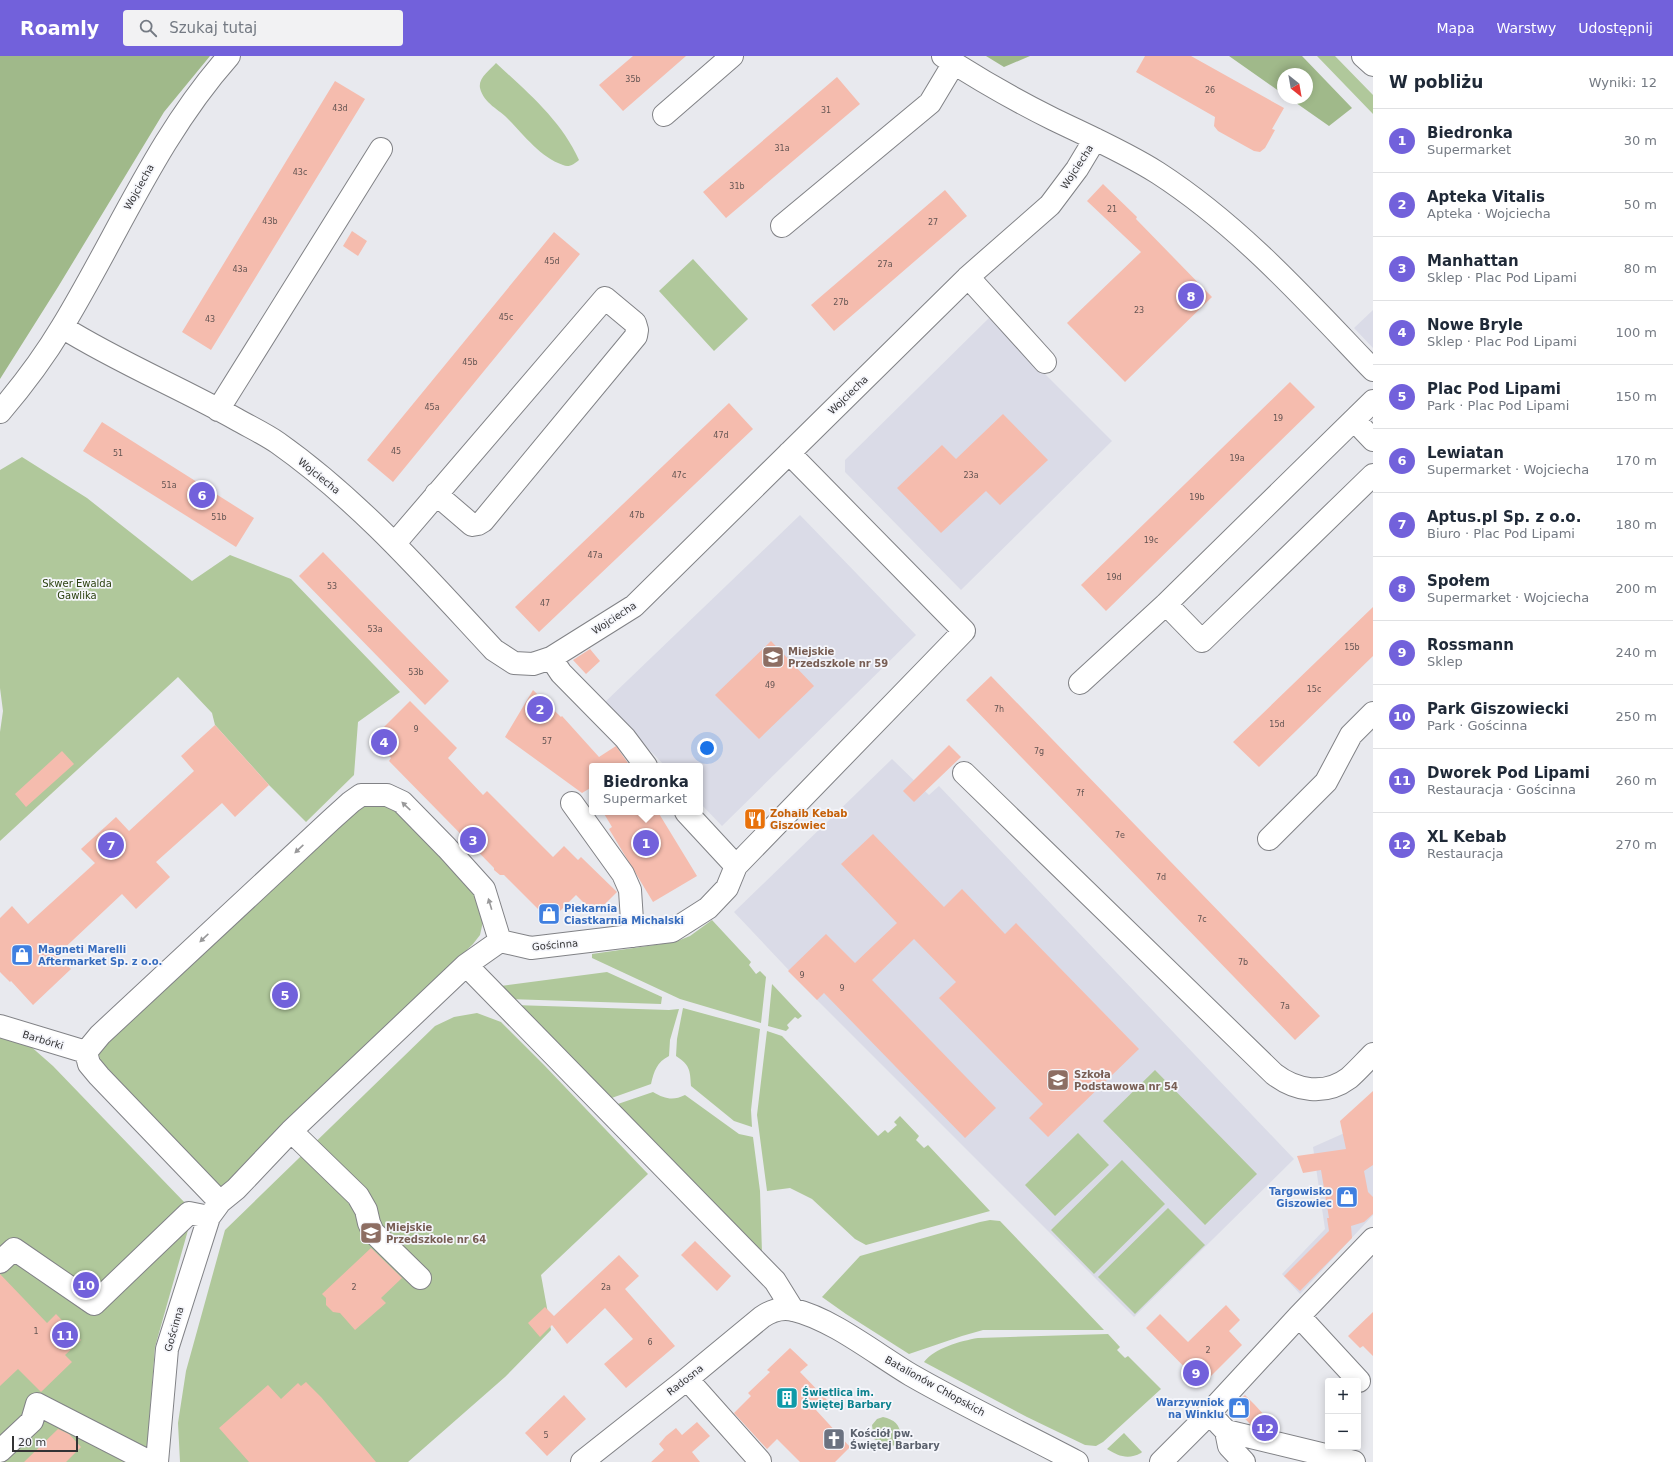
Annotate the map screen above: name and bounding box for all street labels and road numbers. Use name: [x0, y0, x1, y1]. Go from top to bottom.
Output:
street label: Wojciecha: [1059, 143, 1095, 191]
street label: Wojciecha: [122, 162, 156, 212]
street label: Wojciecha: [826, 373, 870, 417]
street label: Wojciecha: [296, 456, 342, 496]
street label: Wojciecha: [590, 600, 638, 636]
street label: Gościnna: [532, 938, 578, 952]
street label: Barbórki: [21, 1029, 65, 1051]
street label: Gościnna: [162, 1305, 186, 1353]
street label: Batalionów Chłopskich: [883, 1354, 987, 1418]
street label: Radosna: [665, 1362, 705, 1398]

